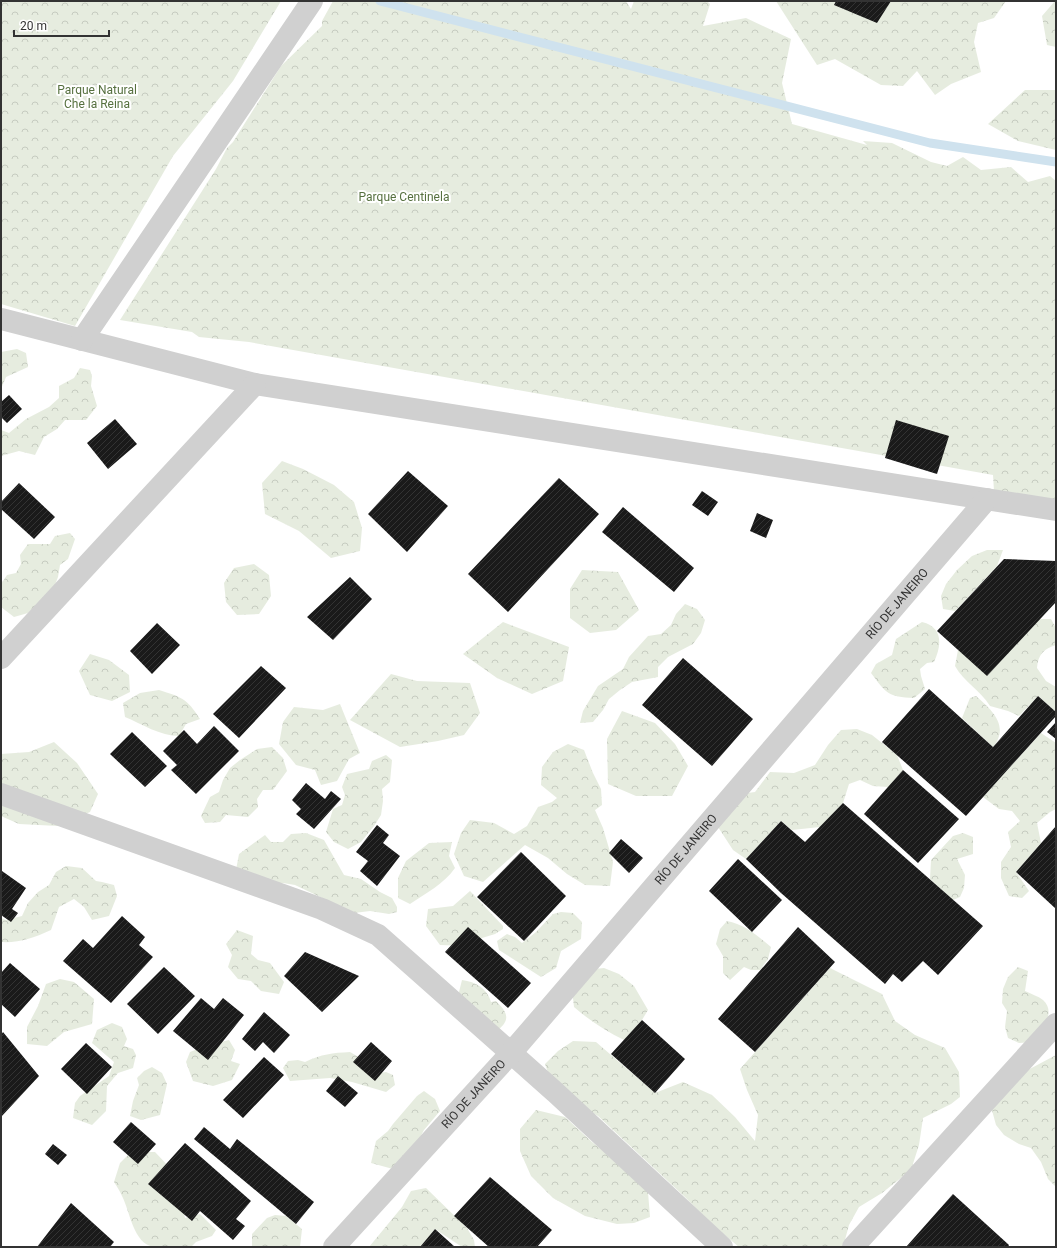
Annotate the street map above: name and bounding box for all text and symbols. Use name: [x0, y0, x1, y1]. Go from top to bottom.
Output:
scale bar: [14, 12, 109, 38]
text: 20 m: [20, 19, 47, 33]
park label: Parque Natural Che la Reina: [57, 83, 137, 111]
park label: Parque Centinela: [359, 190, 449, 204]
street label: RÍO DE JANEIRO: [863, 566, 931, 642]
street label: RÍO DE JANEIRO: [652, 811, 720, 887]
street label: RÍO DE JANEIRO: [439, 1057, 508, 1131]

